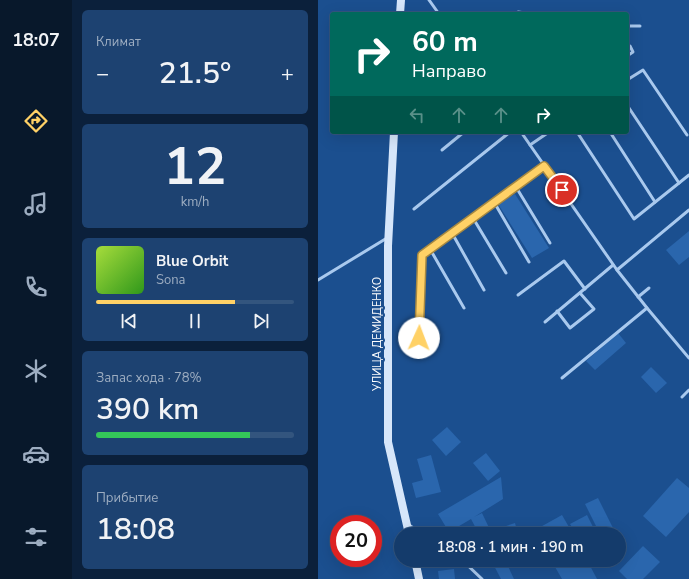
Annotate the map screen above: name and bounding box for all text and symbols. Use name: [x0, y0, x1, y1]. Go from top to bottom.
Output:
text: 60 m: [412, 23, 478, 61]
text: 18:07: [12, 28, 60, 52]
icon: right: [346, 28, 398, 80]
text: Климат: [96, 33, 141, 51]
text: 21.5°: [159, 53, 231, 94]
text: −: [96, 59, 109, 89]
text: +: [281, 59, 294, 89]
text: Направо: [412, 59, 486, 83]
icon: left: [406, 104, 428, 126]
icon: ahead: [448, 104, 470, 126]
icon: ahead: [490, 104, 512, 126]
icon: right: [532, 104, 554, 126]
icon: directions: [22, 107, 50, 135]
text: 12: [164, 131, 226, 202]
pin: [545, 173, 579, 207]
icon: arrive: [551, 179, 573, 201]
icon: music: [22, 190, 50, 218]
text: km/h: [181, 193, 209, 211]
text: Blue Orbit: [156, 251, 228, 271]
text: Sona: [156, 271, 186, 289]
icon: phone: [22, 273, 50, 301]
street label: УЛИЦА ДЕМИДЕНКО: [370, 277, 385, 392]
icon: previous: [118, 310, 140, 332]
icon: pause: [184, 310, 206, 332]
icon: next: [250, 310, 272, 332]
position arrow: [398, 317, 440, 359]
icon: climate: [22, 357, 50, 385]
text: Запас хода · 78%: [96, 369, 202, 387]
text: 390 km: [96, 389, 199, 430]
icon: car: [22, 440, 50, 468]
text: Прибытие: [96, 489, 158, 507]
text: 18:08: [96, 509, 175, 550]
speed limit sign: 20: [330, 515, 382, 567]
icon: filters: [22, 523, 50, 551]
text: 18:08 · 1 мин · 190 m: [436, 537, 584, 557]

